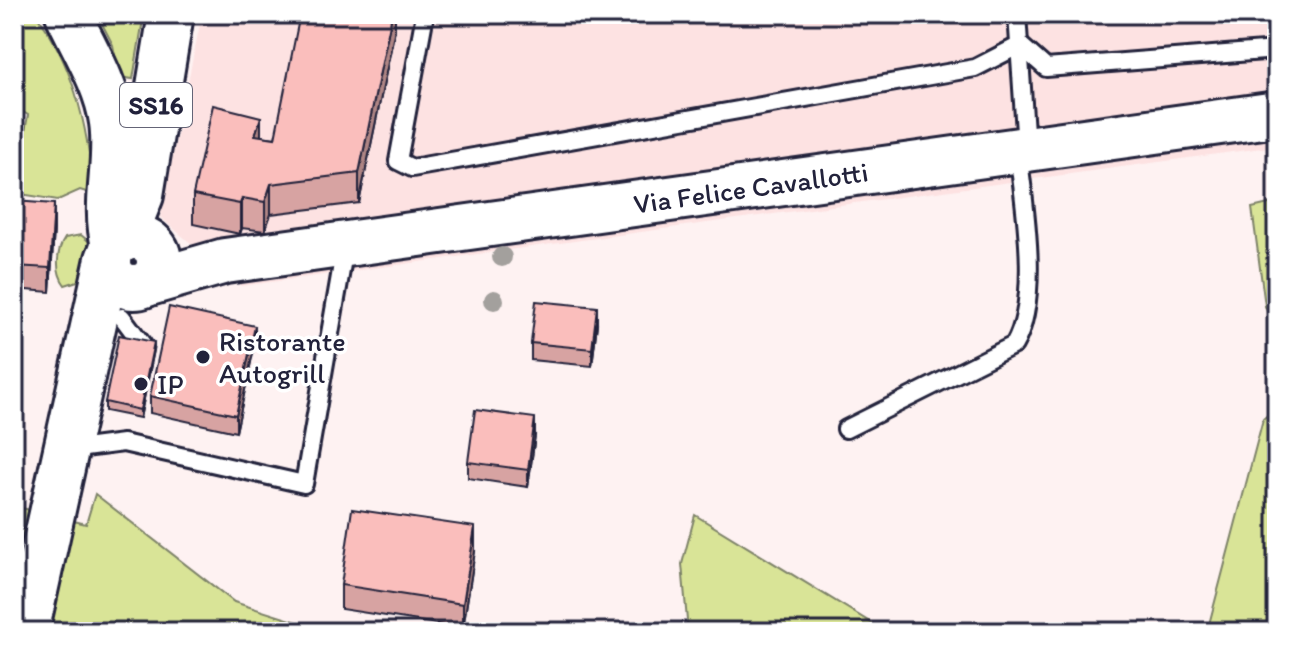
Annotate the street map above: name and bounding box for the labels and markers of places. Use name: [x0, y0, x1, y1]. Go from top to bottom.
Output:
place label: Ristorante Autogrill: [219, 324, 346, 390]
marker: Ristorante Autogrill: [194, 348, 212, 366]
place label: IP: [157, 367, 183, 401]
marker: IP: [132, 375, 150, 393]

